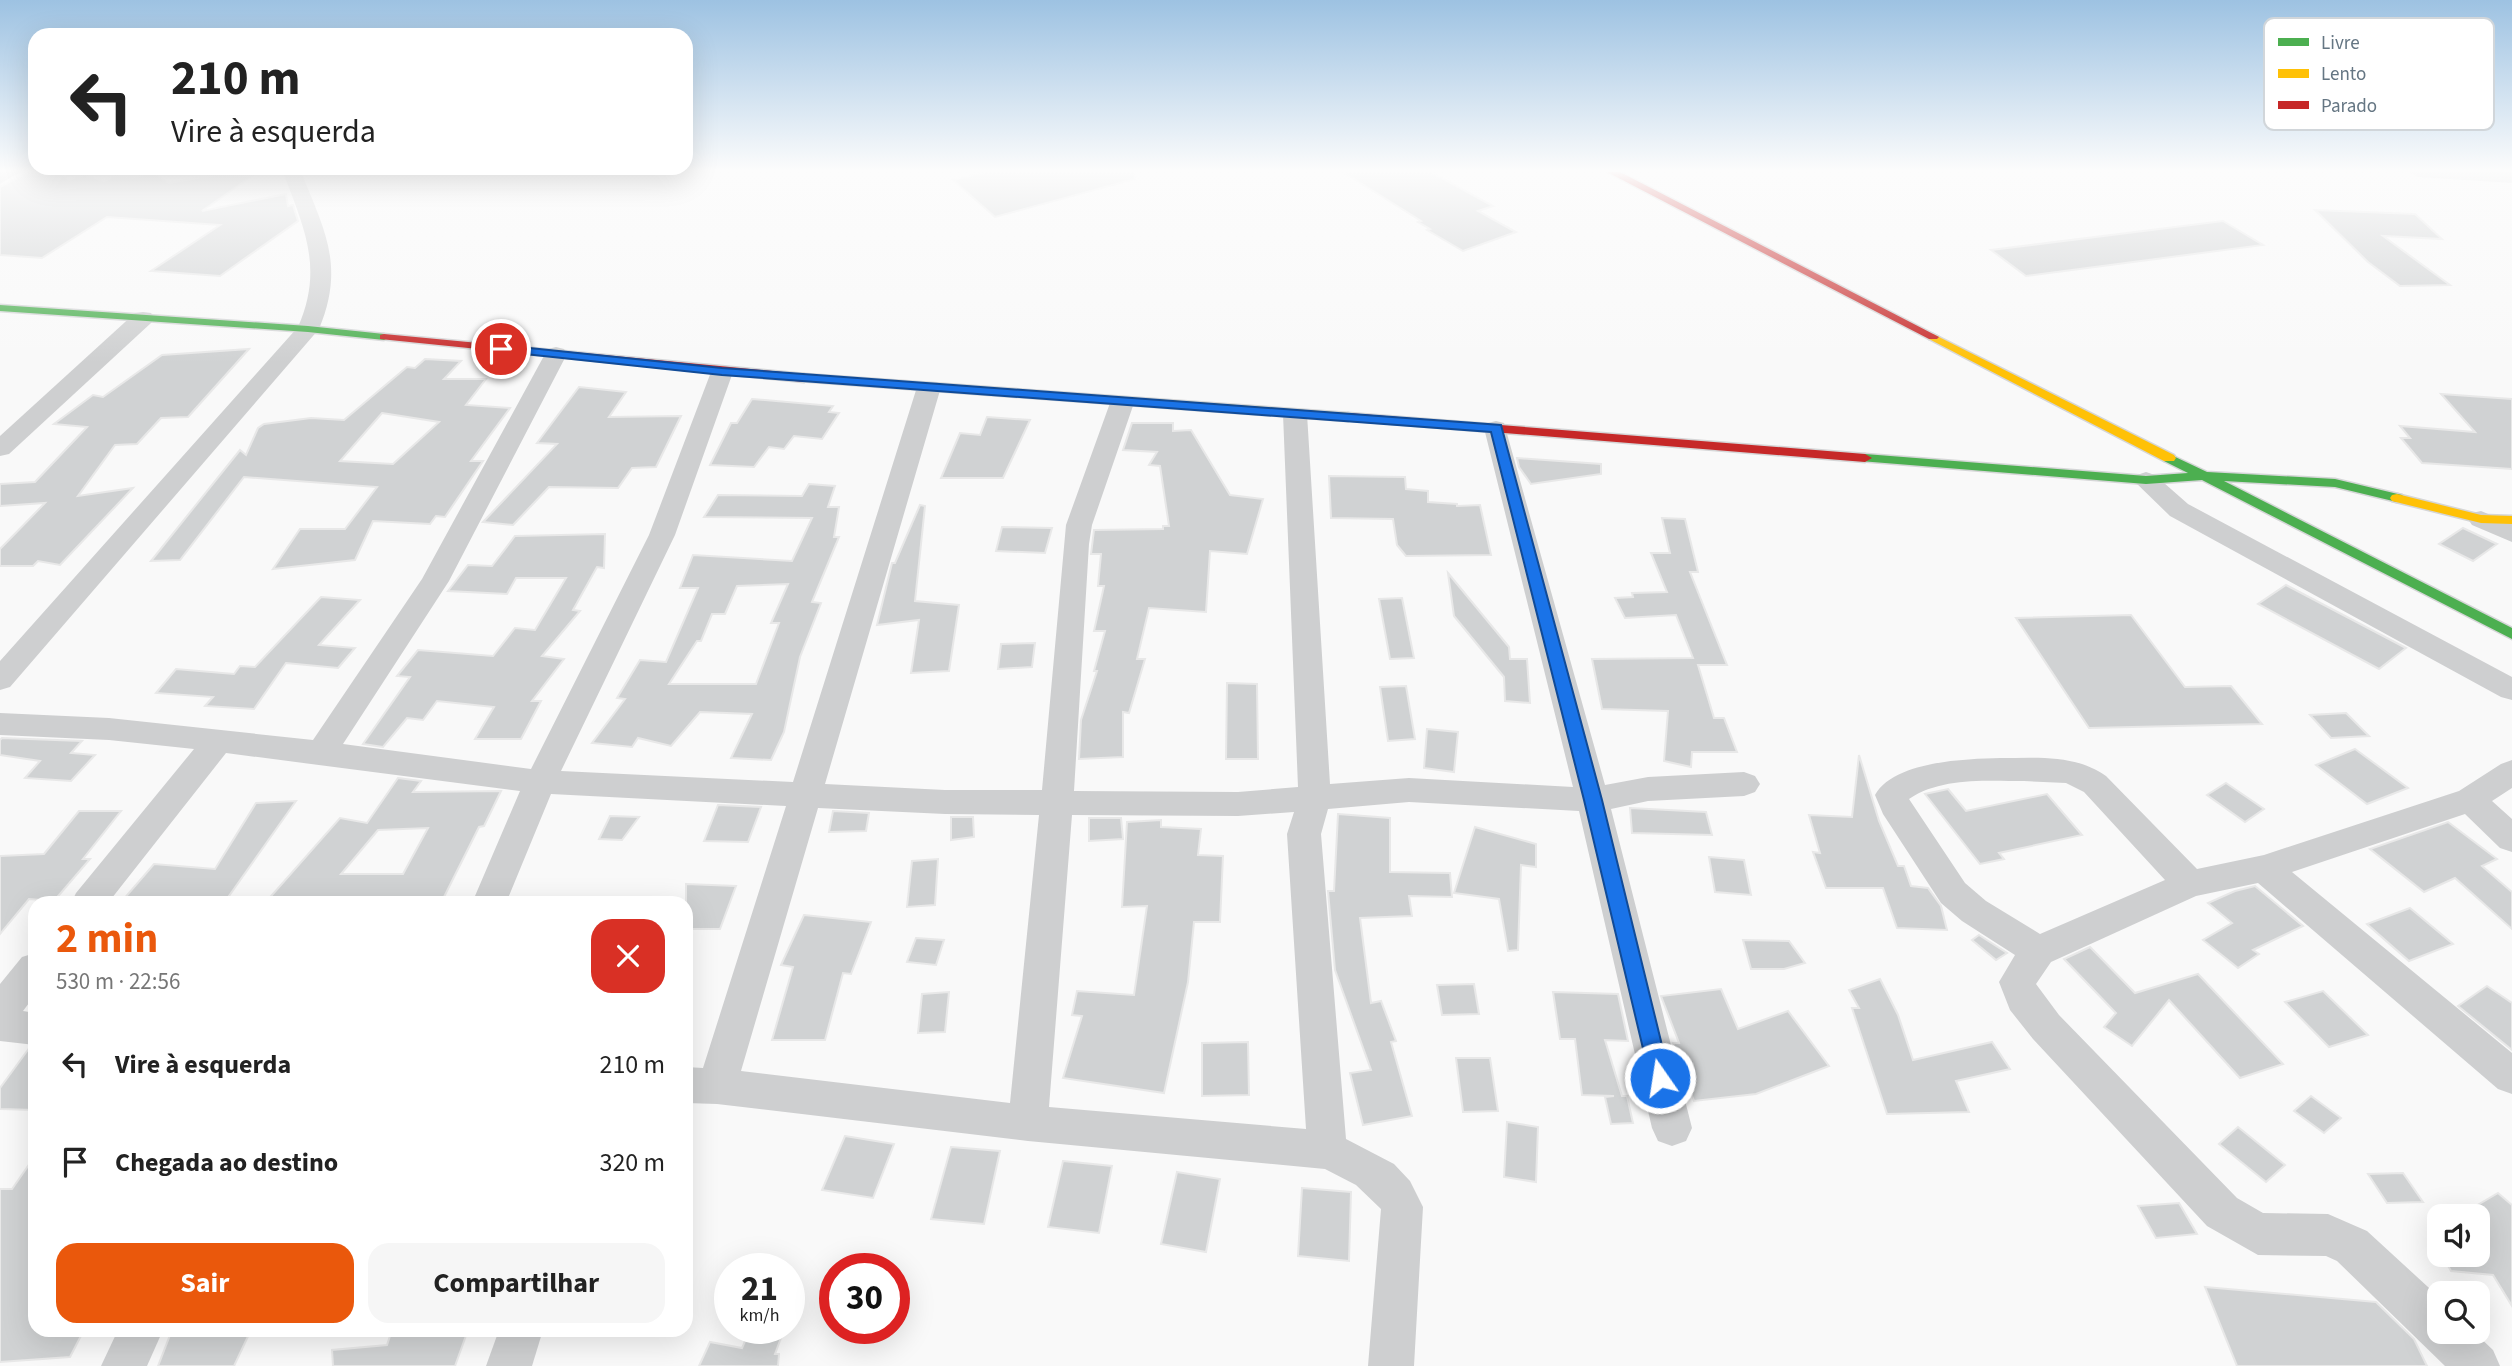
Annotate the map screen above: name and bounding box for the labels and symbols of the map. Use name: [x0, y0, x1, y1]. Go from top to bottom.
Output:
legend: [2264, 18, 2494, 130]
text: Livre: [2321, 30, 2360, 57]
text: Lento: [2321, 61, 2366, 88]
text: Parado: [2321, 93, 2377, 120]
pin: [471, 319, 531, 379]
position arrow: [1623, 1041, 1697, 1115]
speed limit sign: 30: [819, 1253, 910, 1344]

